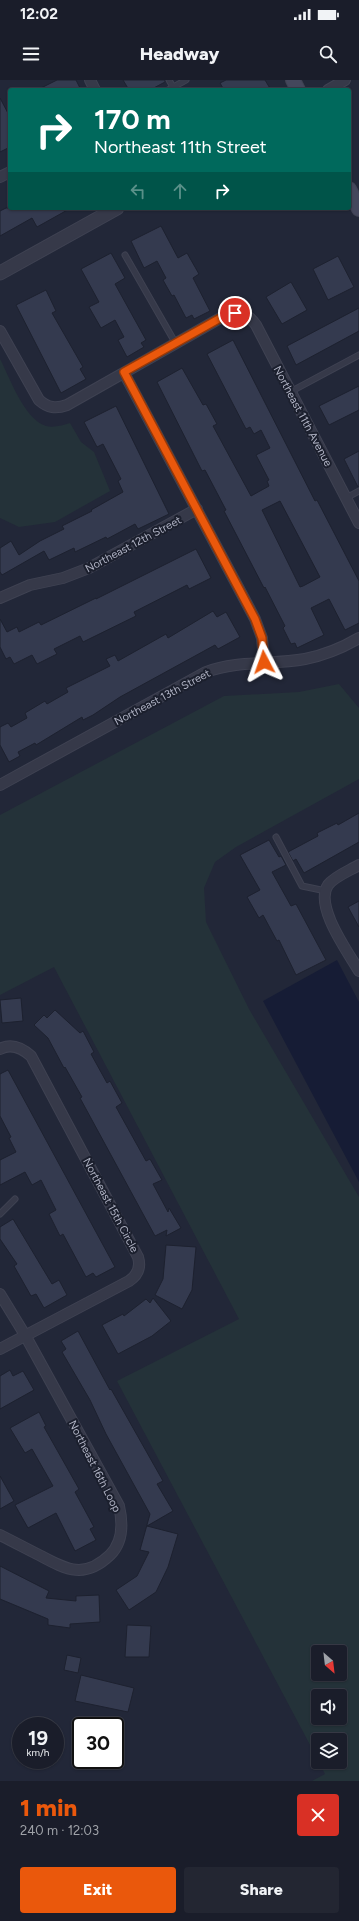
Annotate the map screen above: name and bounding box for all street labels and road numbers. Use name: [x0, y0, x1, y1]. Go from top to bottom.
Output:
street label: Northeast 11th Avenue: [271, 364, 335, 469]
street label: Northeast 12th Street: [83, 514, 184, 575]
street label: Northeast 13th Street: [112, 667, 212, 728]
street label: Northeast 15th Circle: [80, 1156, 141, 1255]
street label: Northeast 16th Loop: [66, 1418, 124, 1515]

